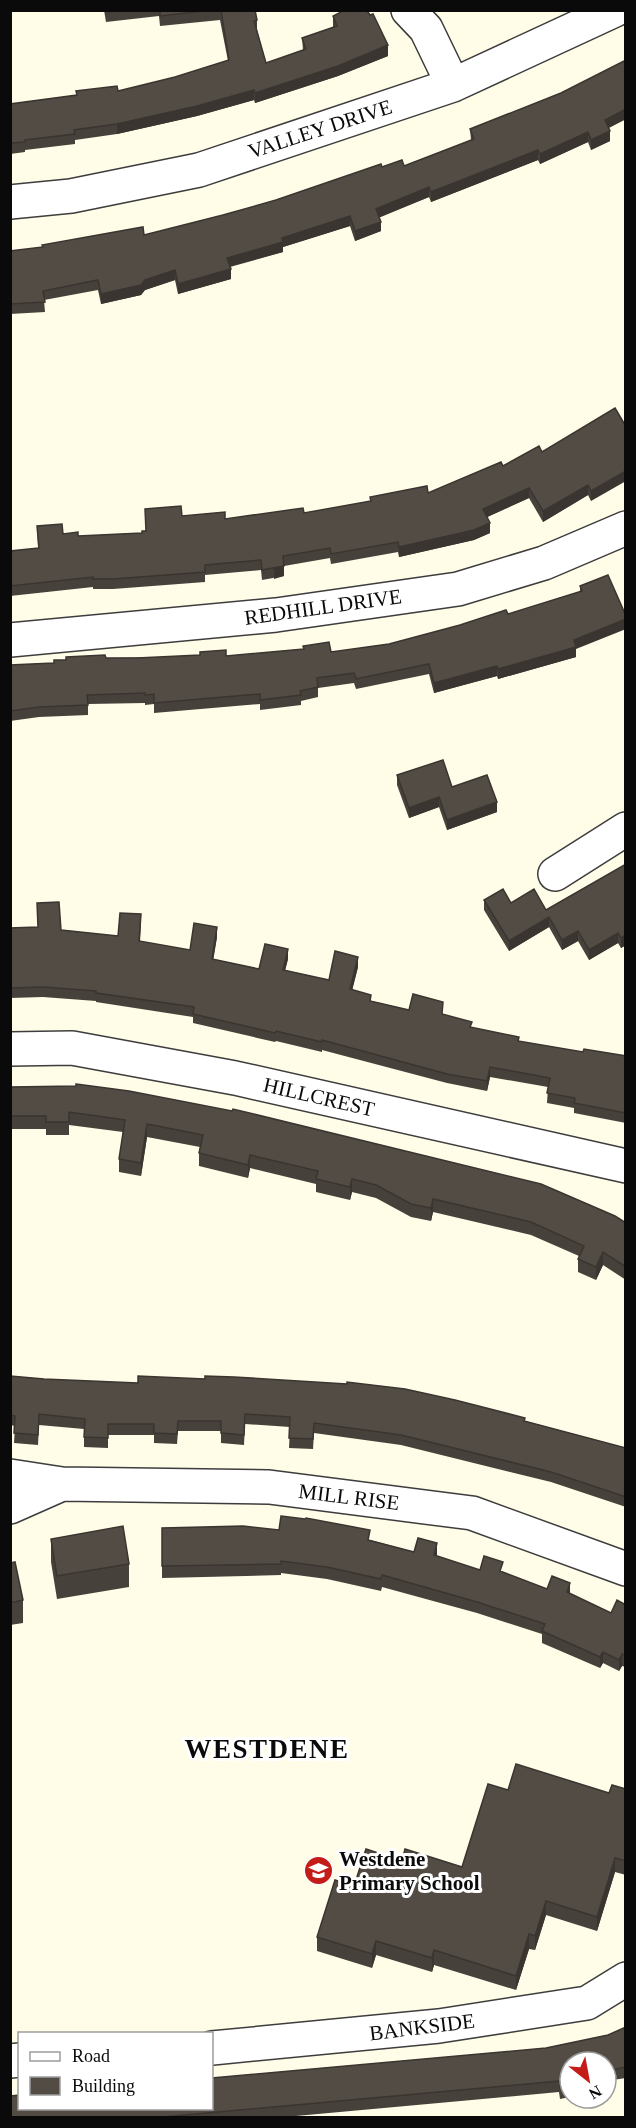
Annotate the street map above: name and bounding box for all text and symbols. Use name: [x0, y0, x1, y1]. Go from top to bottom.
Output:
street label: VALLEY DRIVE: [245, 94, 395, 164]
street label: REDHILL DRIVE: [243, 584, 403, 630]
street label: HILLCREST: [261, 1073, 377, 1121]
street label: MILL RISE: [297, 1479, 401, 1515]
district label: WESTDENE: [184, 1734, 350, 1764]
place label: Westdene Primary School: [339, 1847, 480, 1895]
school or university icon: Westdene Primary School: [302, 1855, 334, 1887]
street label: BANKSIDE: [368, 2009, 476, 2045]
legend: [18, 2032, 213, 2110]
text: Road: [72, 2046, 110, 2066]
north arrow: [558, 2050, 618, 2110]
text: Building: [72, 2076, 135, 2096]
text: N: [586, 2082, 605, 2103]

